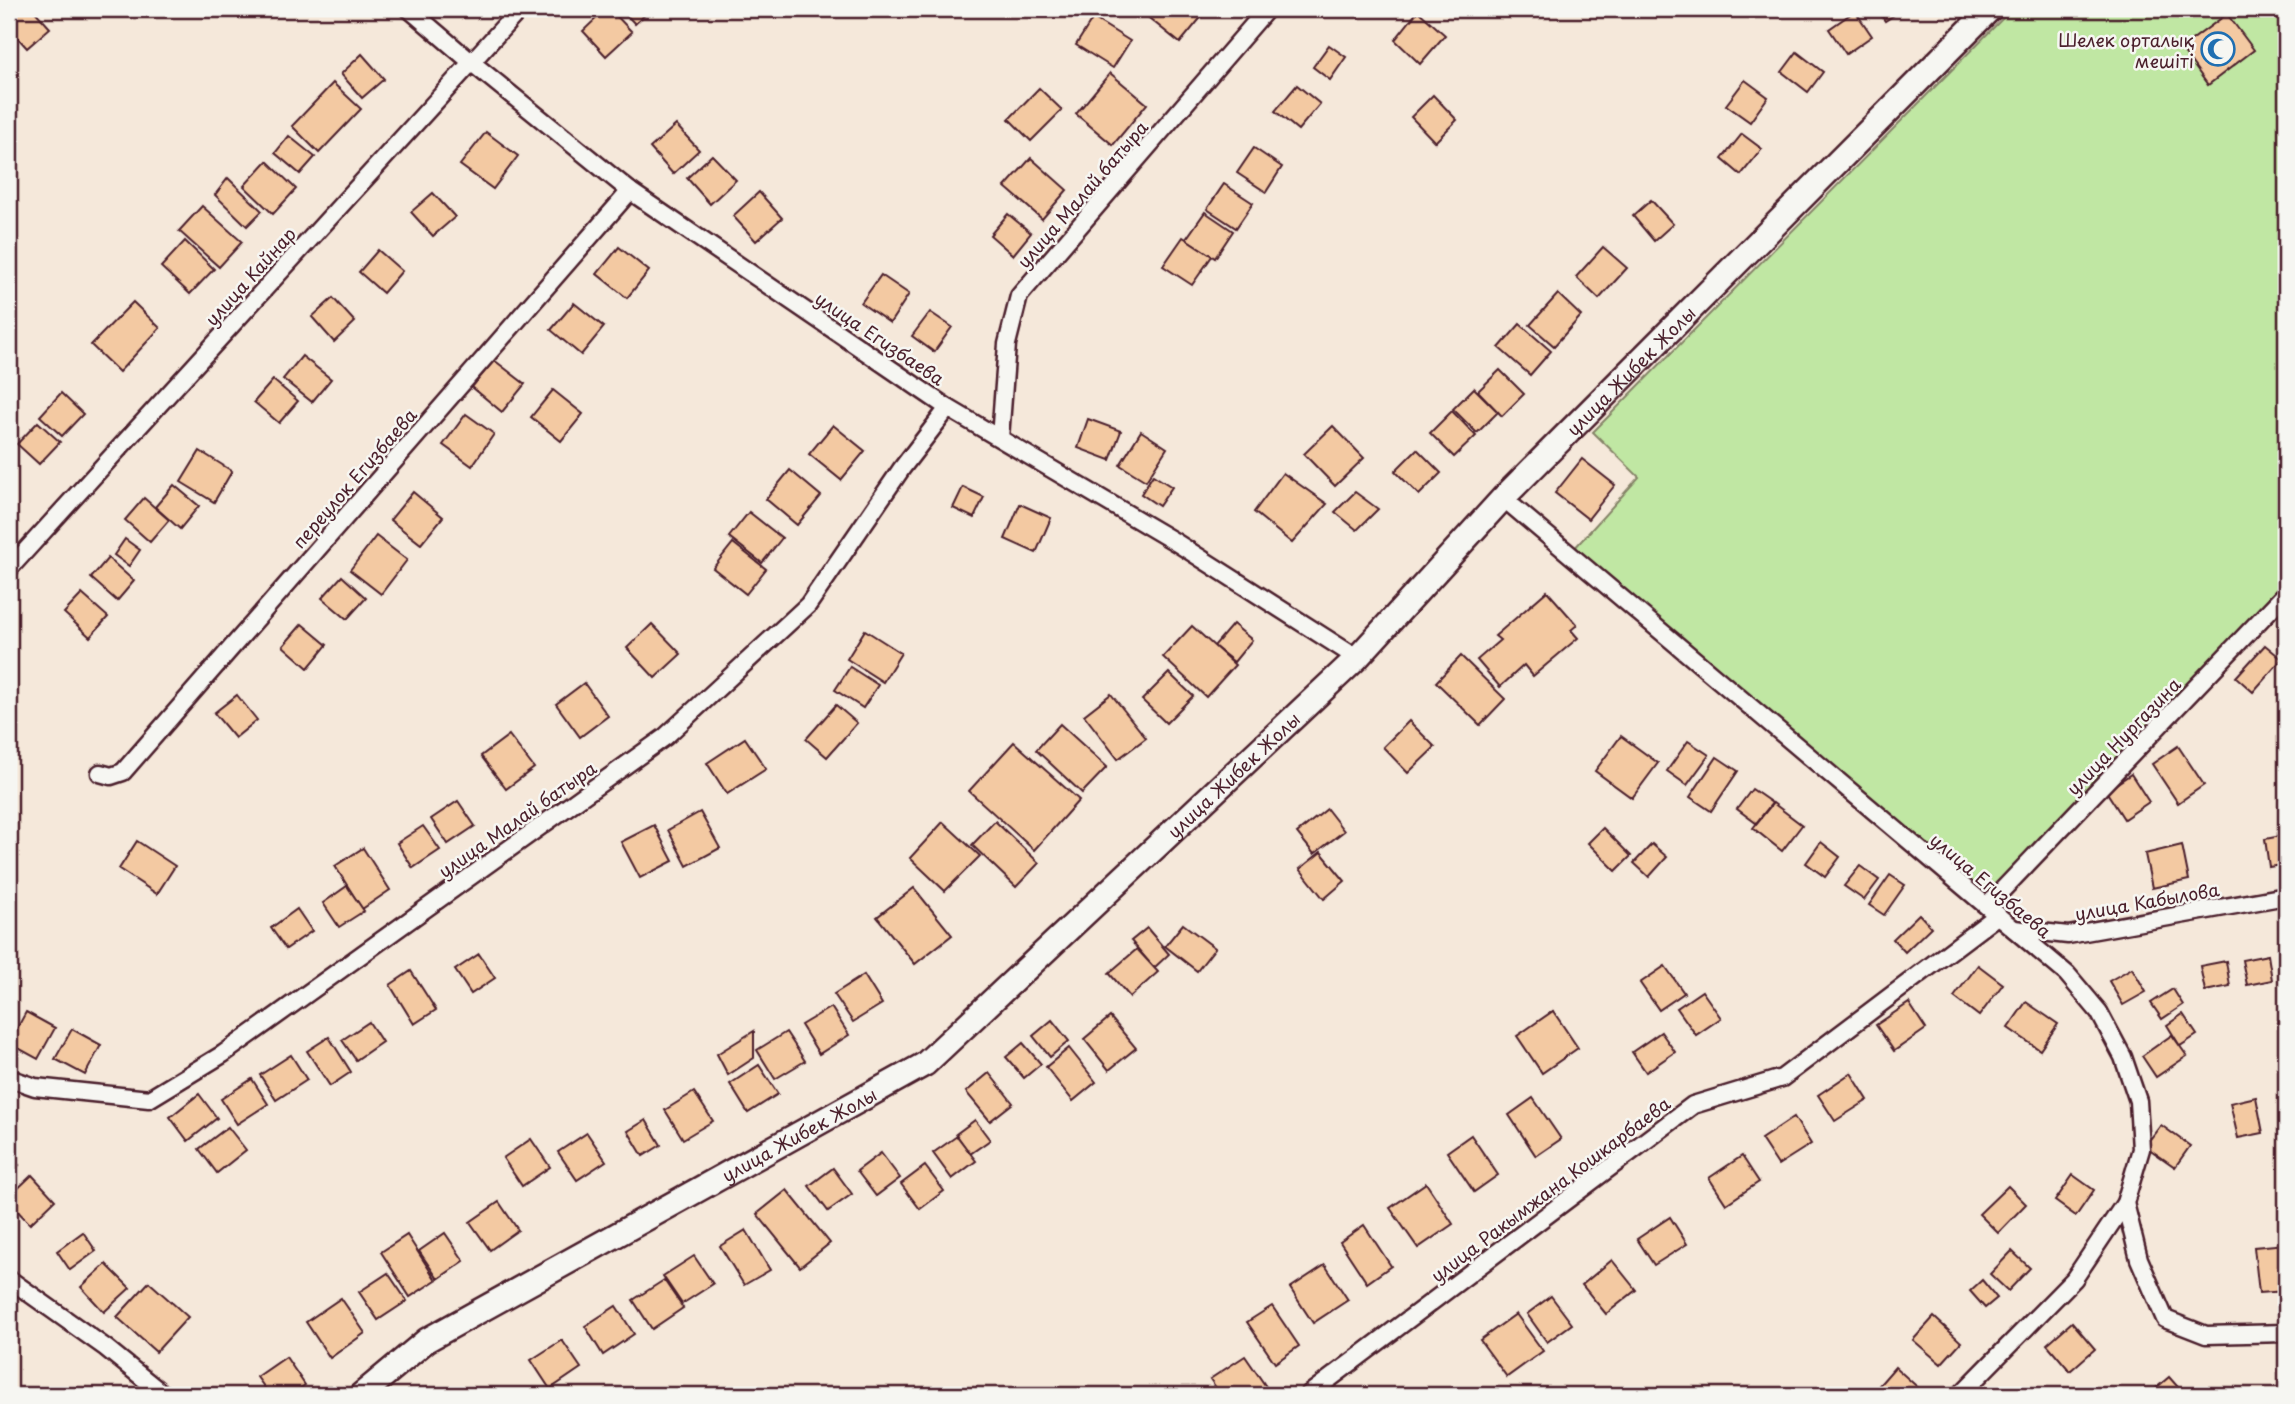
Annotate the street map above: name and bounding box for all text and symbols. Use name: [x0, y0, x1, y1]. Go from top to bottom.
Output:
place label: Шелек орталық мешіті: [2058, 26, 2195, 74]
mosque icon: Шелек орталық мешіті: [2199, 30, 2237, 68]
street label: улица Малай батыра: [1010, 114, 1154, 274]
street label: улица Кайнар: [198, 221, 302, 331]
street label: улица Егизбаева: [810, 285, 951, 392]
street label: улица Жибек Жолы: [1559, 299, 1701, 441]
street label: переулок Егизбаева: [285, 401, 423, 554]
street label: улица Нургазина: [2060, 671, 2187, 801]
street label: улица Жибек Жолы: [1161, 705, 1306, 844]
street label: улица Малай батыра: [432, 754, 602, 884]
street label: улица Егизбаева: [1924, 826, 2058, 944]
street label: улица Кабылова: [2073, 875, 2222, 927]
street label: улица Жибек Жолы: [716, 1080, 881, 1188]
street label: улица Ракымжана Кошкарбаева: [1424, 1089, 1676, 1288]

